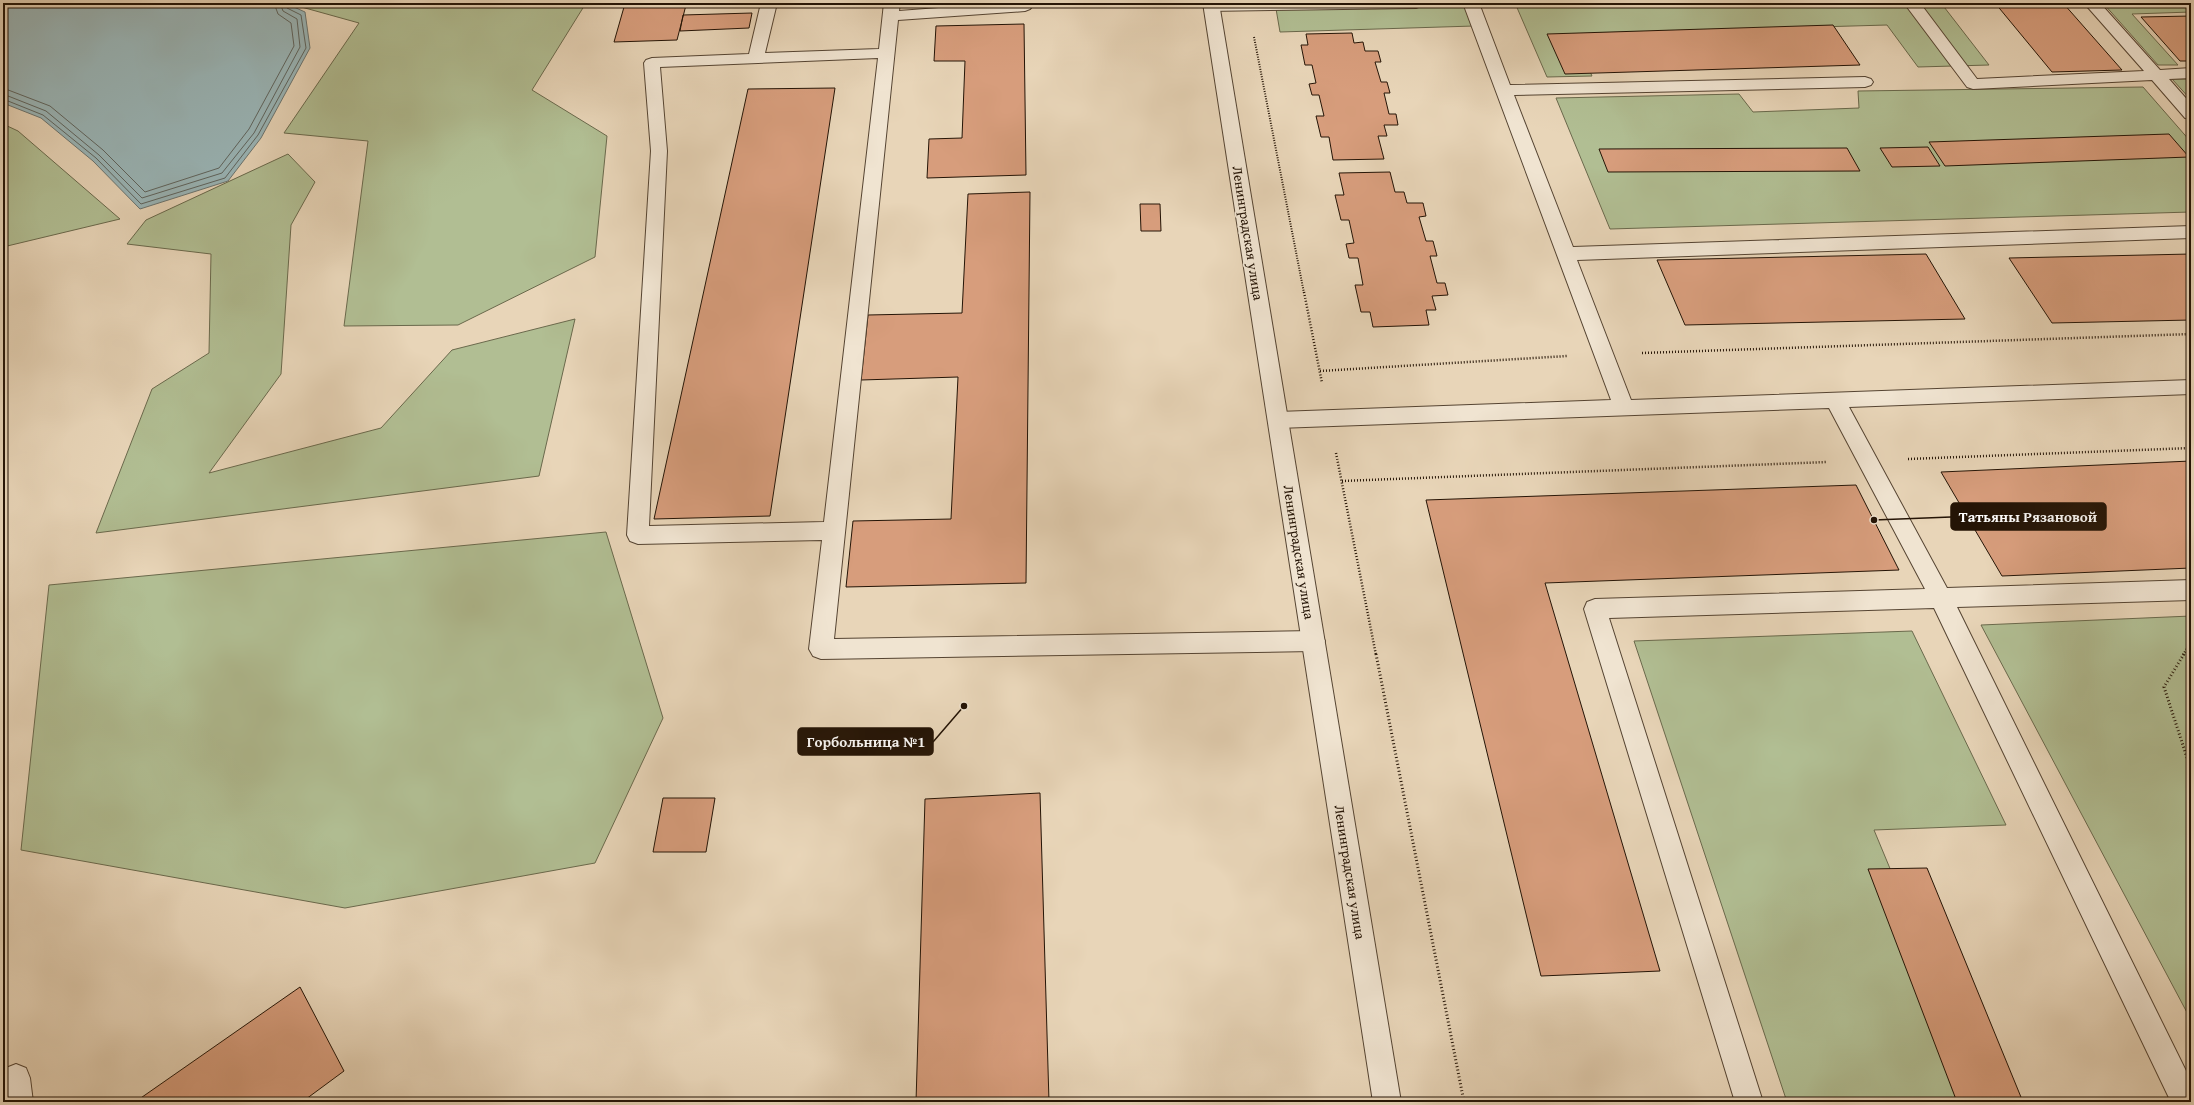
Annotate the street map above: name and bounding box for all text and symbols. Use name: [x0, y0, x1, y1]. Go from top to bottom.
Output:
street label: Ленинградская улица: [1227, 164, 1269, 302]
street label: Ленинградская улица: [1278, 483, 1320, 621]
callout: Татьяны Рязановой: [1951, 503, 2106, 530]
text: Татьяны Рязановой: [1959, 506, 2098, 527]
callout: Горбольница №1: [798, 728, 933, 755]
text: Горбольница №1: [807, 731, 925, 752]
street label: Ленинградская улица: [1329, 803, 1371, 941]

